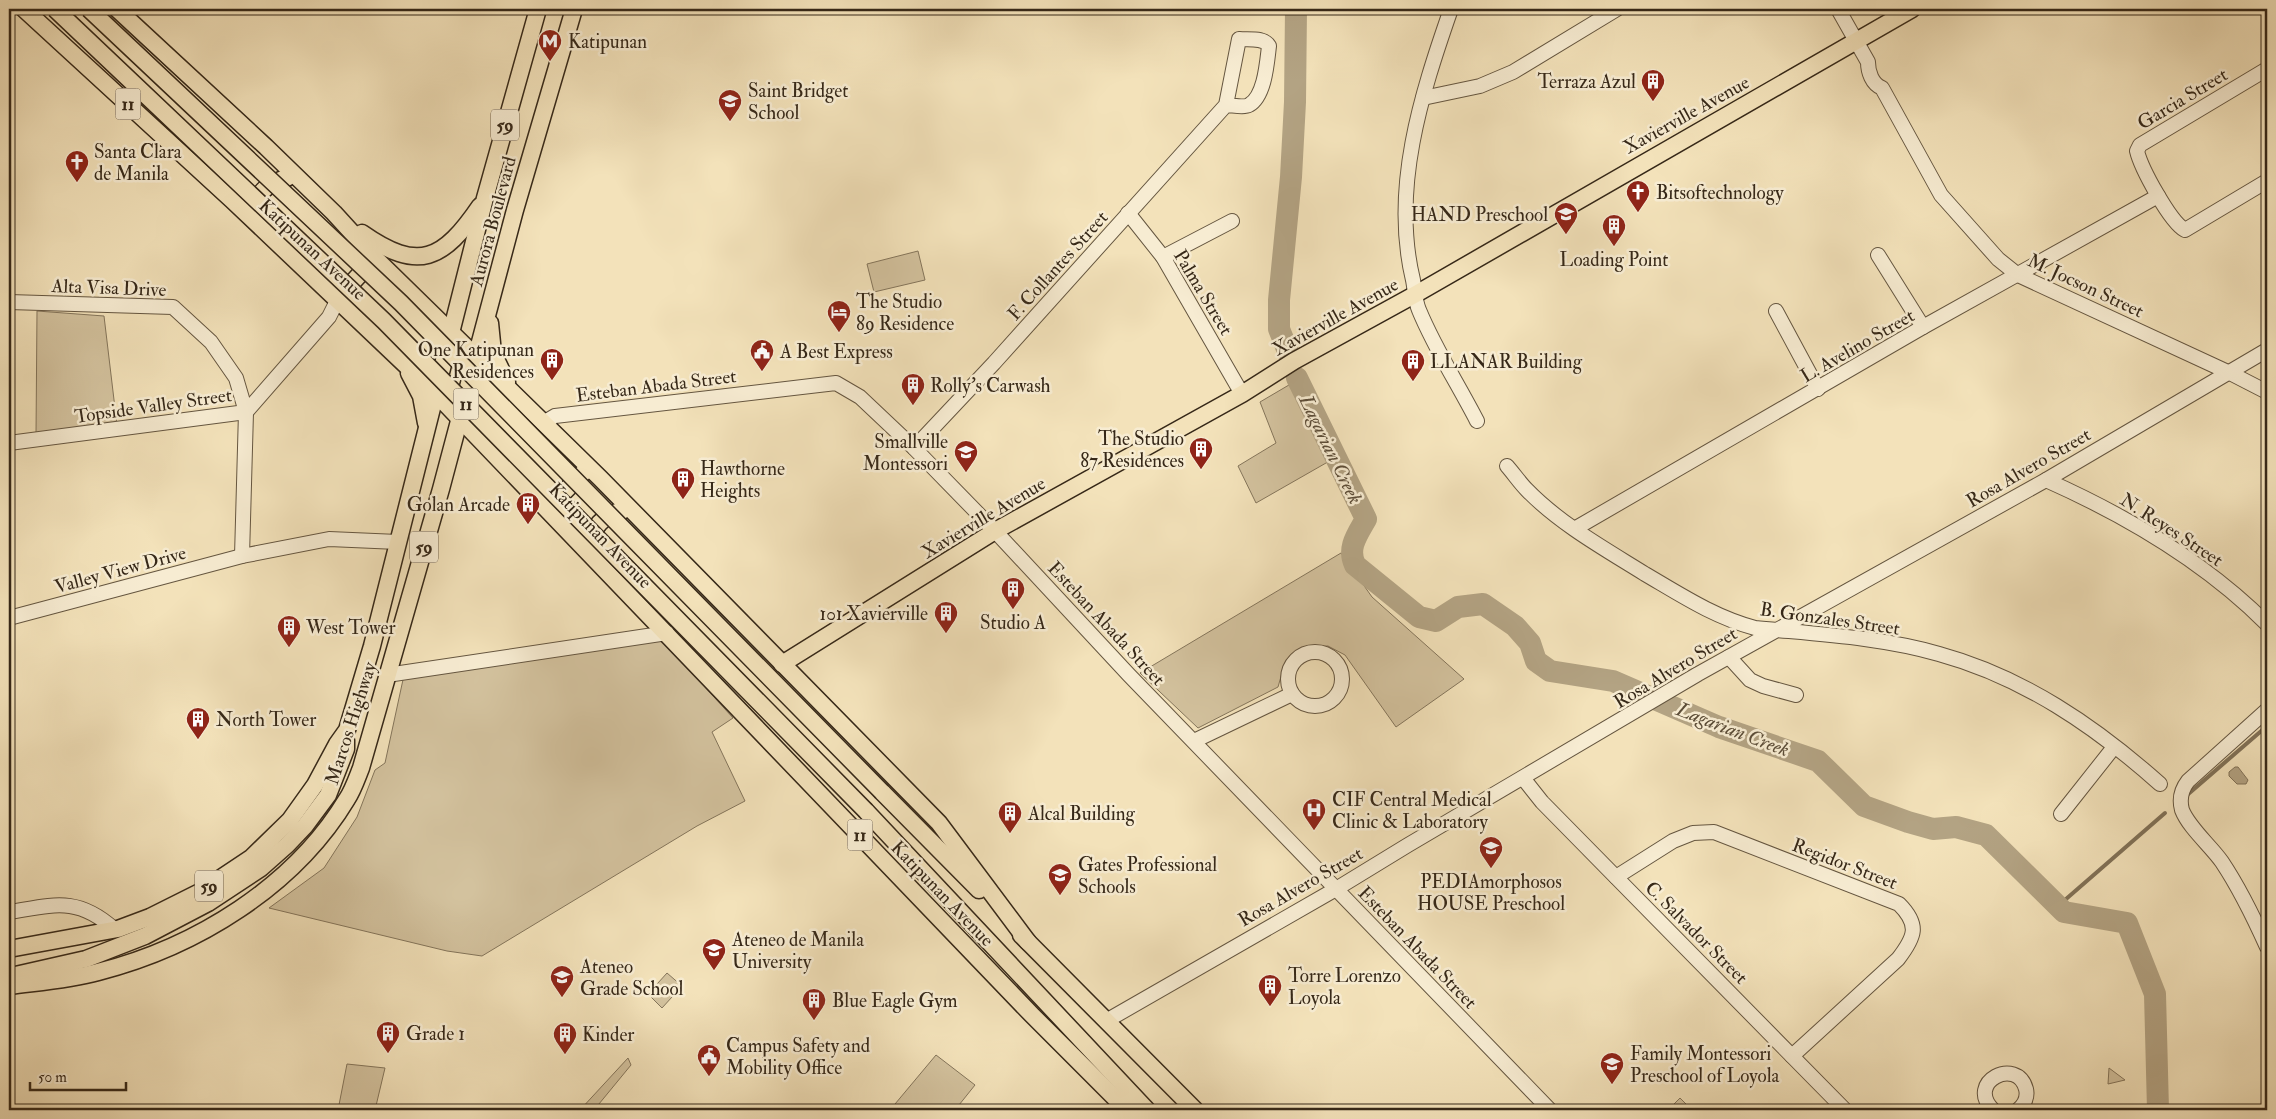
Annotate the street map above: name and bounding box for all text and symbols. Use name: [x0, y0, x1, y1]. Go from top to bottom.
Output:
metro station icon: Katipunan: [537, 28, 563, 62]
place label: Katipunan: [568, 30, 647, 55]
street label: Garcia Street: [2133, 63, 2232, 135]
building icon: Terraza Azul: [1640, 68, 1666, 102]
place label: Terraza Azul: [1537, 70, 1636, 94]
street label: Xavierville Avenue: [1619, 70, 1754, 159]
place label: Saint Bridget School: [748, 79, 848, 125]
road number: 11: [116, 88, 140, 120]
school or university icon: Saint Bridget School: [717, 88, 743, 122]
road number: 59: [491, 110, 519, 140]
place label: Santa Clara de Manila: [94, 140, 182, 186]
church icon: Santa Clara de Manila: [64, 149, 90, 183]
street label: Aurora Boulevard: [464, 153, 522, 290]
church icon: Bitsoftechnology: [1625, 179, 1651, 213]
place label: Bitsoftechnology: [1656, 181, 1784, 205]
street label: Katipunan Avenue: [253, 194, 371, 306]
school or university icon: HAND Preschool: [1553, 201, 1579, 235]
place label: HAND Preschool: [1411, 203, 1548, 227]
street label: F. Collantes Street: [1002, 206, 1113, 325]
building icon: Loading Point: [1601, 213, 1627, 247]
street label: Palma Street: [1168, 245, 1238, 340]
place label: Loading Point: [1560, 248, 1668, 272]
street label: M. Jocson Street: [2024, 249, 2148, 323]
street label: Xavierville Avenue: [1268, 272, 1403, 361]
street label: Alta Visa Drive: [50, 274, 167, 302]
place label: The Studio 89 Residence: [856, 290, 954, 336]
hotel icon: The Studio 89 Residence: [826, 299, 852, 333]
street label: L. Avelino Street: [1796, 304, 1919, 388]
place label: One Katipunan Residences: [418, 338, 534, 384]
public building icon: A Best Express: [749, 338, 775, 372]
place label: A Best Express: [779, 340, 893, 365]
building icon: One Katipunan Residences: [539, 347, 565, 381]
building icon: LLANAR Building: [1400, 348, 1426, 382]
place label: LLANAR Building: [1430, 350, 1583, 374]
street label: Esteban Abada Street: [575, 364, 738, 408]
building icon: Rolly's Carwash: [900, 372, 926, 406]
place label: Rolly's Carwash: [930, 374, 1051, 398]
street label: Topside Valley Street: [73, 383, 233, 430]
road number: 11: [454, 388, 478, 419]
water label: Lagarian Creek: [1293, 389, 1368, 508]
street label: Rosa Alvero Street: [1962, 423, 2095, 513]
place label: The Studio 87 Residences: [1080, 427, 1184, 473]
place label: Smallville Montessori: [863, 430, 948, 476]
building icon: The Studio 87 Residences: [1188, 436, 1214, 470]
school or university icon: Smallville Montessori: [953, 439, 979, 473]
place label: Hawthorne Heights: [700, 457, 785, 503]
building icon: Hawthorne Heights: [670, 466, 696, 500]
street label: Xavierville Avenue: [917, 471, 1050, 564]
street label: Katipunan Avenue: [543, 478, 657, 594]
street label: N. Reyes Street: [2115, 488, 2227, 572]
building icon: Golan Arcade: [515, 491, 541, 525]
place label: Golan Arcade: [407, 493, 510, 517]
road number: 59: [410, 532, 438, 562]
street label: Valley View Drive: [52, 541, 189, 599]
street label: Esteban Abada Street: [1042, 556, 1170, 691]
building icon: Studio A: [1000, 576, 1026, 610]
street label: B. Gonzales Street: [1758, 597, 1901, 641]
building icon: 101 Xavierville: [933, 600, 959, 634]
place label: 101 Xavierville: [819, 602, 928, 626]
place label: Studio A: [980, 611, 1046, 635]
building icon: West Tower: [276, 614, 302, 648]
place label: West Tower: [305, 616, 396, 640]
street label: Rosa Alvero Street: [1609, 622, 1742, 714]
street label: Marcos Highway: [320, 658, 382, 788]
water label: Lagarian Creek: [1672, 696, 1793, 762]
building icon: North Tower: [185, 706, 211, 740]
place label: North Tower: [216, 708, 316, 732]
place label: CIF Central Medical Clinic & Laboratory: [1332, 788, 1492, 834]
hospital icon: CIF Central Medical Clinic & Laboratory: [1301, 797, 1327, 831]
building icon: Alcal Building: [997, 800, 1023, 834]
place label: Alcal Building: [1027, 802, 1136, 826]
road number: 11: [848, 820, 872, 850]
street label: Regidor Street: [1788, 833, 1901, 895]
school or university icon: PEDIAmorphosos HOUSE Preschool: [1478, 835, 1504, 869]
street label: Katipunan Avenue: [885, 836, 999, 952]
street label: Rosa Alvero Street: [1234, 842, 1367, 932]
place label: Gates Professional Schools: [1078, 853, 1217, 899]
school or university icon: Gates Professional Schools: [1047, 862, 1073, 896]
road number: 59: [195, 870, 223, 901]
place label: PEDIAmorphosos HOUSE Preschool: [1417, 870, 1565, 916]
street label: C. Salvador Street: [1640, 876, 1753, 989]
street label: Esteban Abada Street: [1353, 881, 1482, 1014]
place label: Ateneo de Manila University: [731, 928, 864, 974]
school or university icon: Ateneo de Manila University: [701, 937, 727, 971]
place label: Ateneo Grade School: [579, 955, 684, 1001]
school or university icon: Ateneo Grade School: [549, 964, 575, 998]
place label: Torre Lorenzo Loyola: [1288, 964, 1401, 1010]
building icon: Torre Lorenzo Loyola: [1257, 973, 1283, 1007]
building icon: Blue Eagle Gym: [801, 987, 827, 1021]
place label: Blue Eagle Gym: [832, 989, 958, 1013]
building icon: Grade 1: [375, 1020, 401, 1054]
building icon: Kinder: [552, 1021, 578, 1055]
place label: Grade 1: [406, 1022, 465, 1046]
place label: Kinder: [582, 1023, 634, 1047]
place label: Campus Safety and Mobility Office: [726, 1034, 871, 1080]
place label: Family Montessori Preschool of Loyola: [1630, 1042, 1779, 1088]
public building icon: Campus Safety and Mobility Office: [696, 1043, 722, 1077]
school or university icon: Family Montessori Preschool of Loyola: [1599, 1051, 1625, 1085]
scale bar: [30, 1059, 126, 1091]
text: 50 m: [38, 1068, 67, 1087]

